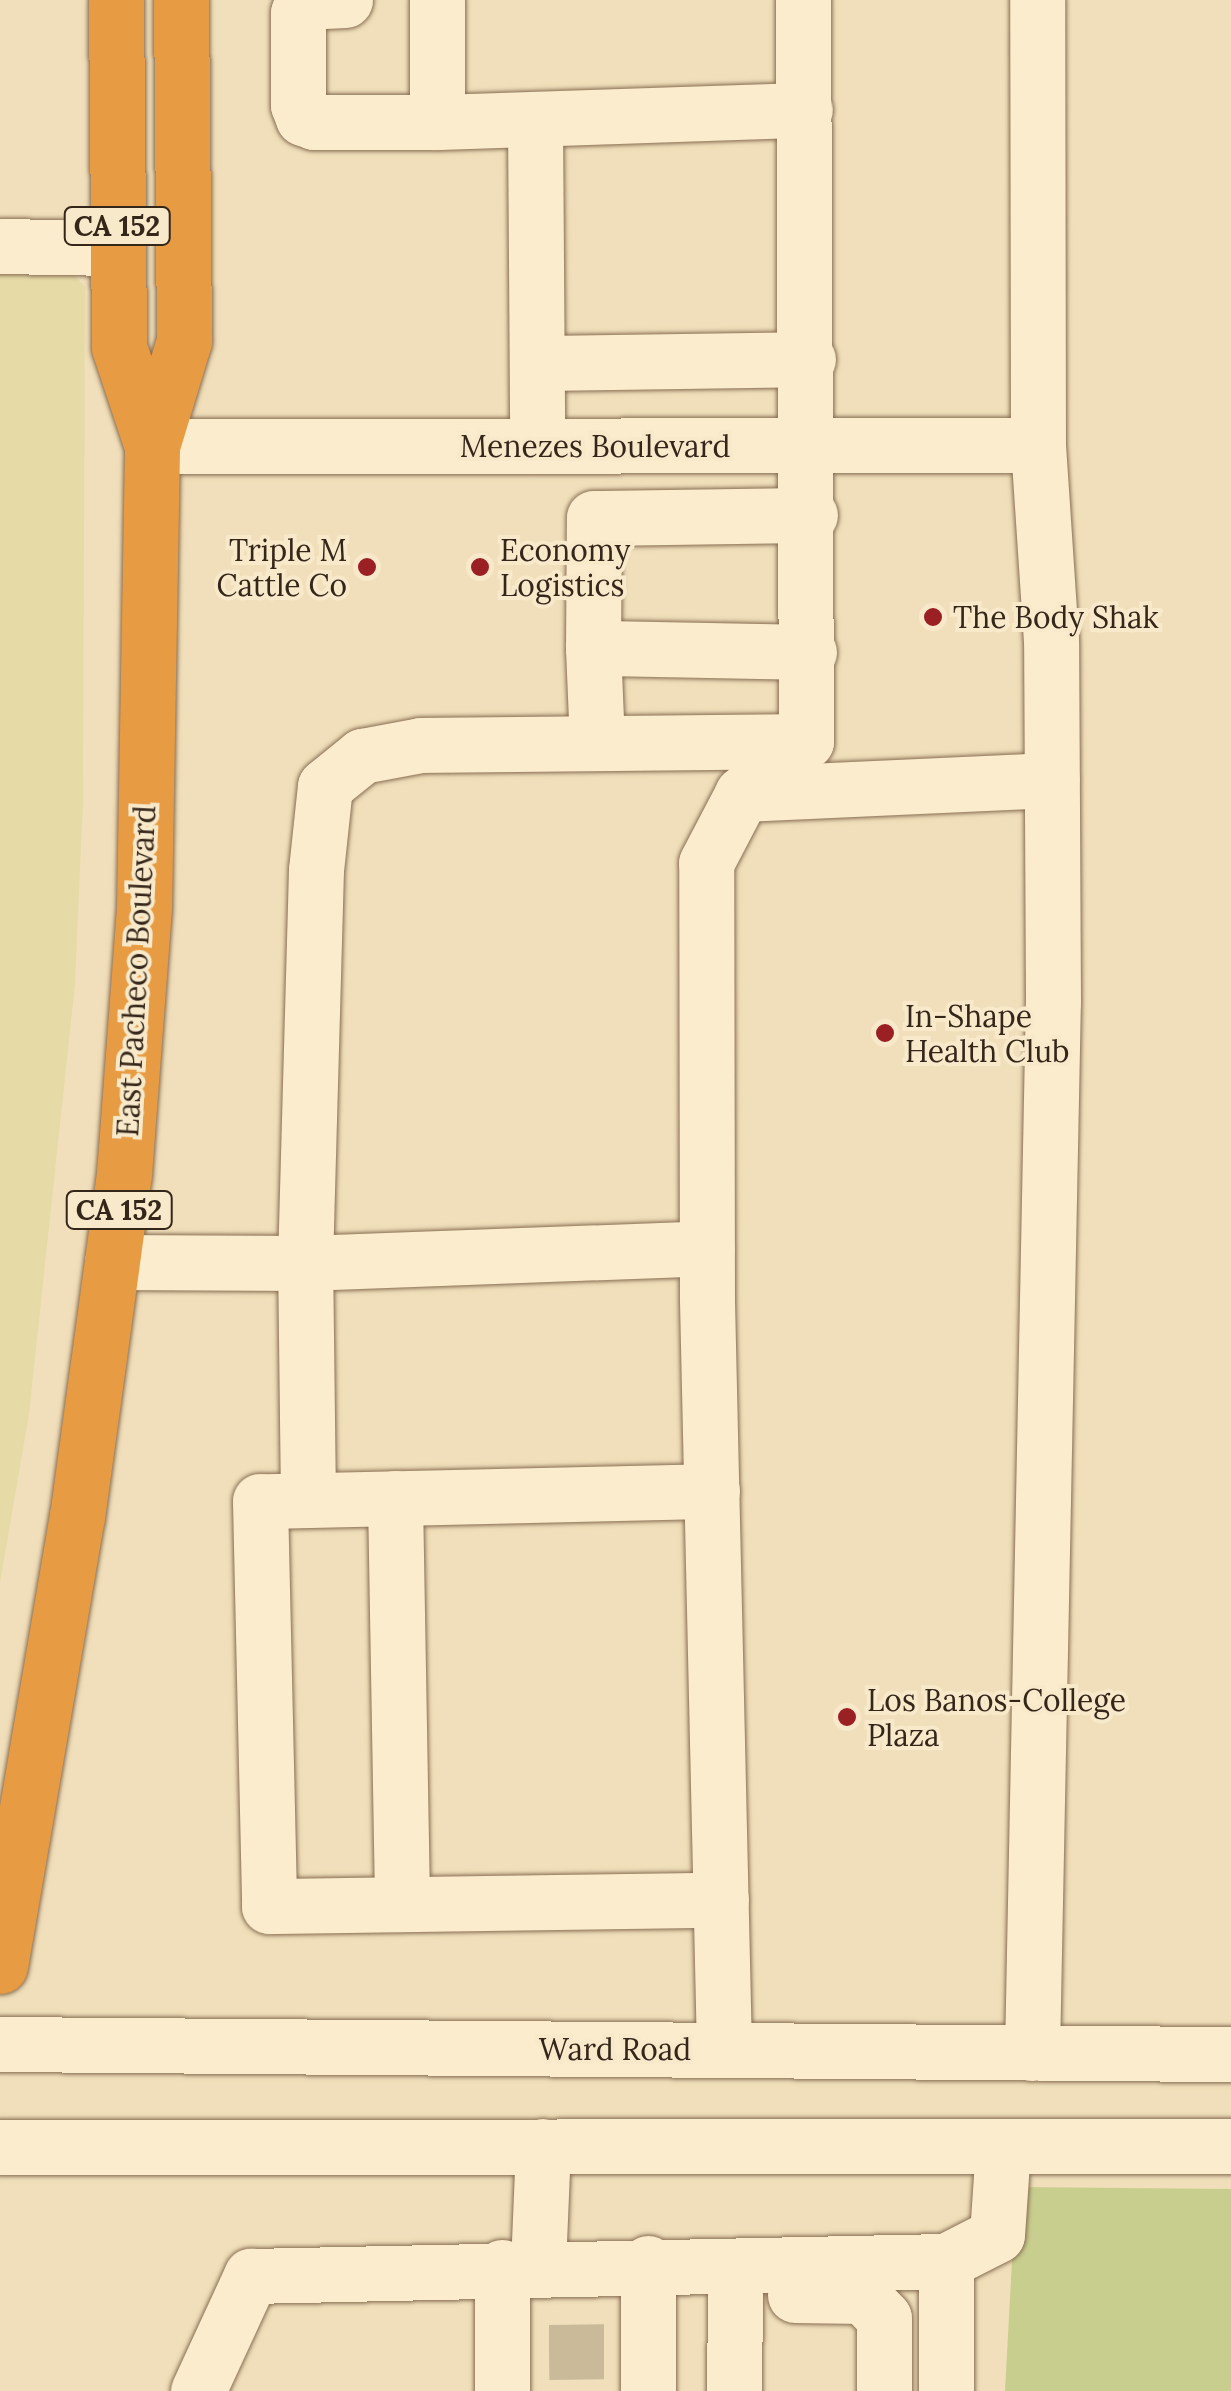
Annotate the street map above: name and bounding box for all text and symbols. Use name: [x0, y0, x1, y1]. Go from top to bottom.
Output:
road number: CA 152: [62, 203, 172, 249]
street label: Menezes Boulevard: [460, 428, 730, 464]
place label: Triple M Cattle Co: [216, 532, 347, 602]
place label: Economy Logistics: [500, 532, 630, 602]
marker: Triple M Cattle Co: [356, 556, 378, 578]
marker: Economy Logistics: [469, 556, 491, 578]
place label: The Body Shak: [953, 599, 1159, 635]
marker: The Body Shak: [922, 606, 944, 628]
street label: East Pacheco Boulevard: [109, 804, 163, 1138]
place label: In-Shape Health Club: [905, 998, 1070, 1068]
marker: In-Shape Health Club: [874, 1022, 896, 1044]
road number: CA 152: [64, 1187, 174, 1233]
place label: Los Banos-College Plaza: [867, 1682, 1126, 1752]
marker: Los Banos-College Plaza: [836, 1706, 858, 1728]
street label: Ward Road: [539, 2031, 691, 2067]

